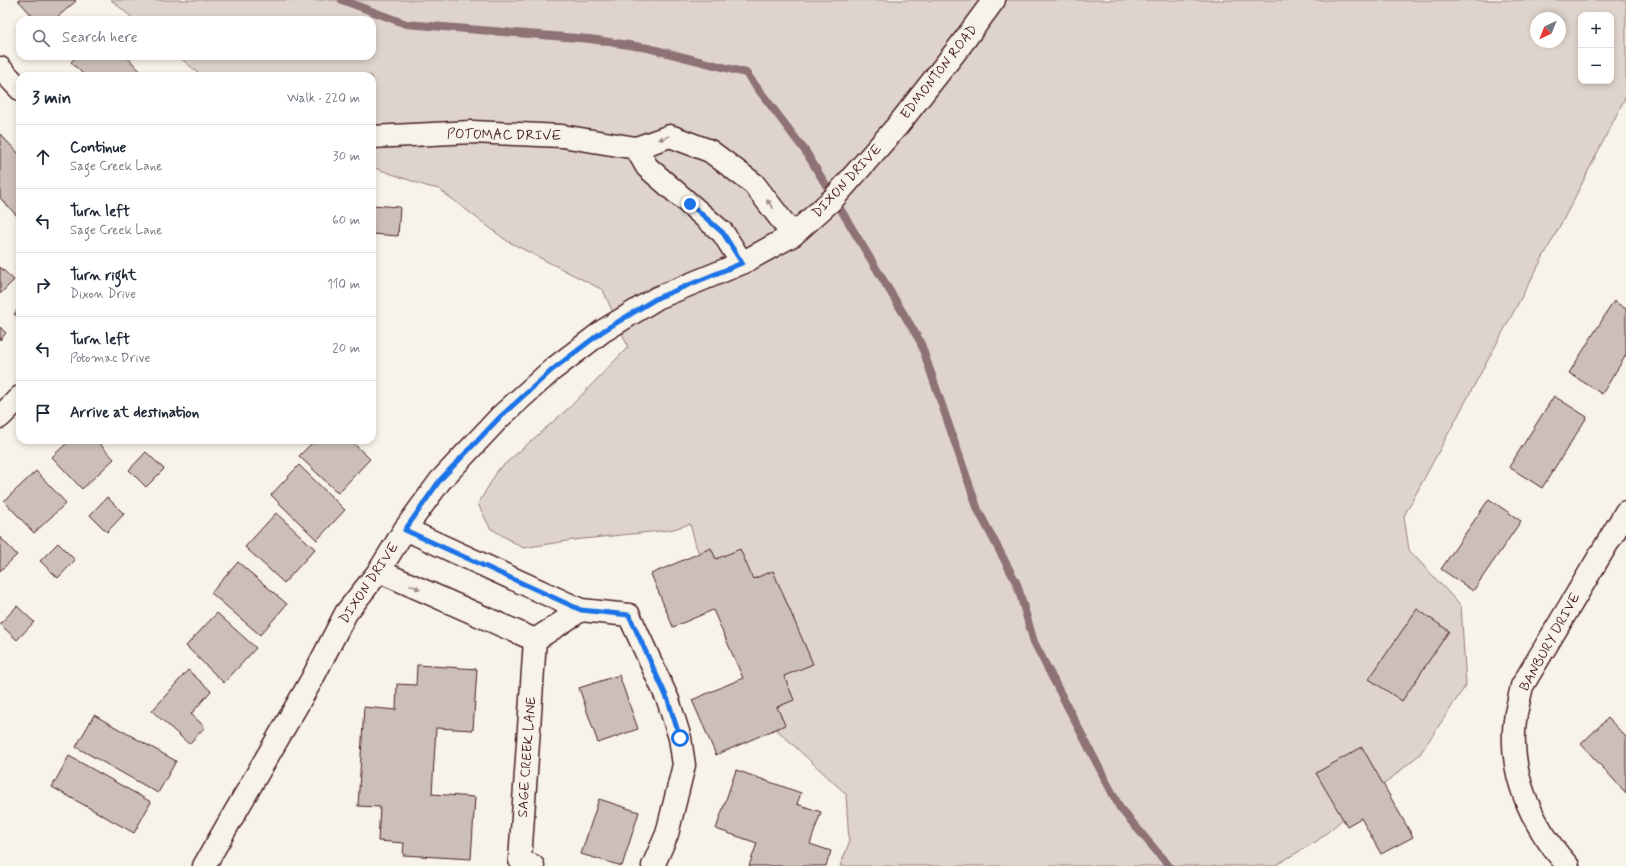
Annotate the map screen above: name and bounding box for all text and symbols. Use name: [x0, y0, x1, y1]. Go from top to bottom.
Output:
north arrow: [1530, 12, 1566, 48]
map controls: [1578, 12, 1614, 84]
button: +: [1578, 12, 1614, 48]
search box: [16, 16, 376, 60]
street label: EDMONTON ROAD: [896, 21, 982, 123]
icon: search: [30, 27, 52, 49]
text: Search here: [62, 28, 138, 48]
button: −: [1578, 48, 1614, 84]
text: 3 min: [32, 87, 71, 109]
text: Walk · 220 m: [287, 90, 360, 107]
street label: POTOMAC DRIVE: [447, 125, 562, 145]
one-way arrow: [658, 136, 670, 142]
text: Continue: [70, 138, 126, 158]
street label: DIXON DRIVE: [808, 140, 886, 222]
icon: ahead: [32, 146, 54, 168]
text: 30 m: [333, 148, 360, 165]
text: Sage Creek Lane: [70, 158, 162, 175]
route end: [681, 195, 699, 213]
one-way arrow: [765, 199, 774, 210]
text: Turn left: [70, 202, 130, 222]
icon: left: [32, 210, 54, 232]
text: 60 m: [332, 212, 360, 229]
text: Sage Creek Lane: [70, 222, 162, 239]
text: Turn right: [70, 266, 137, 286]
icon: right: [32, 274, 54, 296]
text: 110 m: [327, 276, 360, 293]
text: Dixon Drive: [70, 286, 136, 303]
text: Turn left: [70, 330, 130, 350]
icon: left: [32, 338, 54, 360]
text: 20 m: [332, 340, 360, 357]
text: Potomac Drive: [70, 350, 150, 367]
icon: arrive: [32, 402, 54, 424]
text: Arrive at destination: [70, 403, 199, 423]
street label: DIXON DRIVE: [335, 539, 403, 627]
one-way arrow: [409, 584, 421, 590]
street label: BANBURY DRIVE: [1515, 589, 1585, 695]
street label: SAGE CREEK LANE: [514, 696, 540, 818]
route start: [671, 729, 689, 747]

